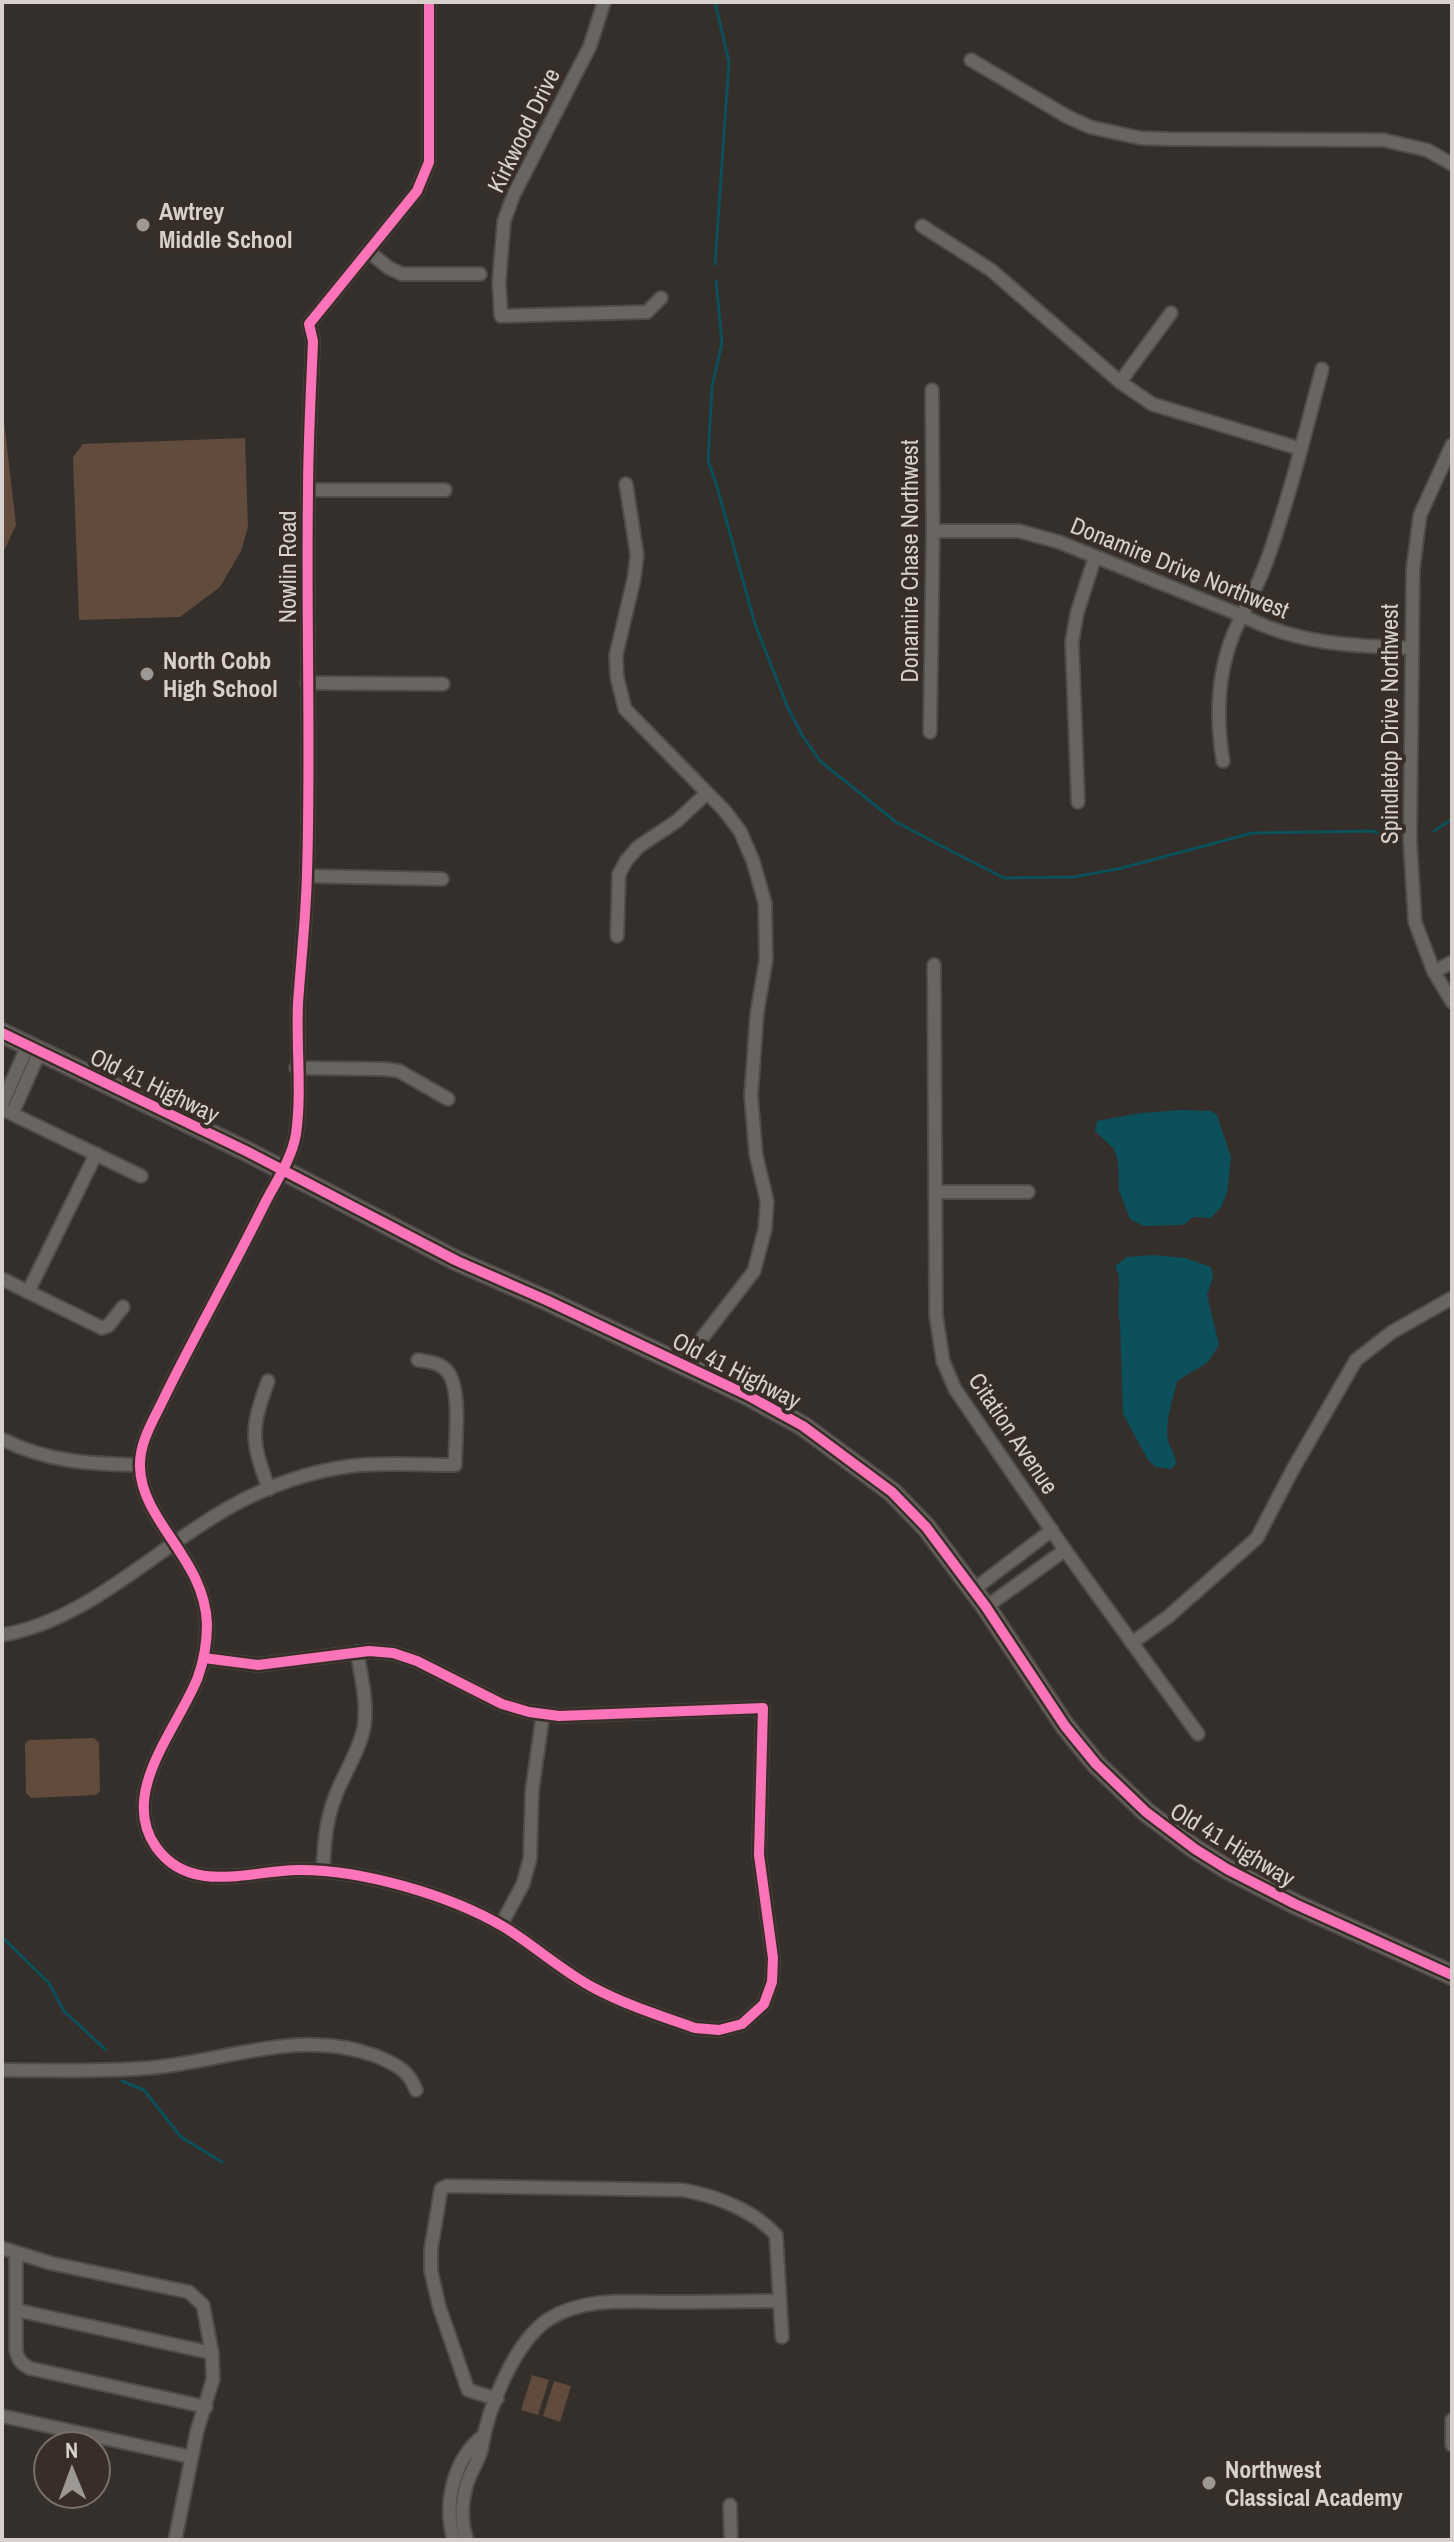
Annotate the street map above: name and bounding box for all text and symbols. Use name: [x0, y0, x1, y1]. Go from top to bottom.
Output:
street label: Kirkwood Drive: [479, 63, 567, 197]
place label: Awtrey Middle School: [159, 195, 292, 255]
marker: Awtrey Middle School: [134, 216, 152, 234]
street label: Donamire Chase Northwest: [893, 439, 925, 682]
street label: Donamire Drive Northwest: [1066, 509, 1294, 626]
street label: Nowlin Road: [271, 511, 303, 623]
street label: Spindletop Drive Northwest: [1373, 603, 1405, 844]
place label: North Cobb High School: [163, 644, 278, 704]
marker: North Cobb High School: [138, 665, 156, 683]
street label: Old 41 Highway: [85, 1040, 225, 1130]
street label: Old 41 Highway: [667, 1324, 807, 1416]
street label: Citation Avenue: [962, 1366, 1066, 1500]
street label: Old 41 Highway: [1165, 1794, 1301, 1894]
north arrow: [32, 2430, 112, 2510]
text: N: [65, 2435, 78, 2465]
place label: Northwest Classical Academy: [1225, 2453, 1403, 2513]
marker: Northwest Classical Academy: [1200, 2474, 1218, 2492]

